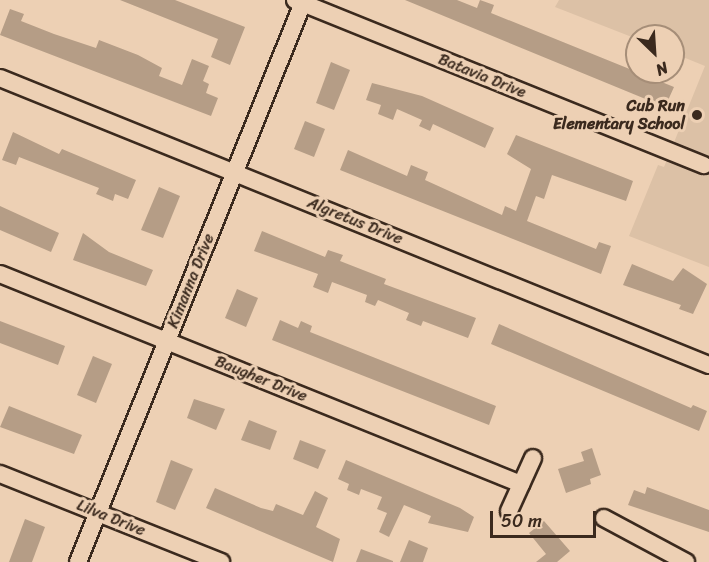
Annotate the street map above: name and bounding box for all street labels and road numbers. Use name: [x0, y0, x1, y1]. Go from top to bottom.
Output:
street label: Batavia Drive: [435, 50, 529, 102]
street label: Algretus Drive: [304, 193, 406, 249]
street label: Kimanna Drive: [163, 231, 219, 331]
street label: Baugher Drive: [212, 352, 310, 406]
street label: Lilva Drive: [74, 496, 148, 540]

